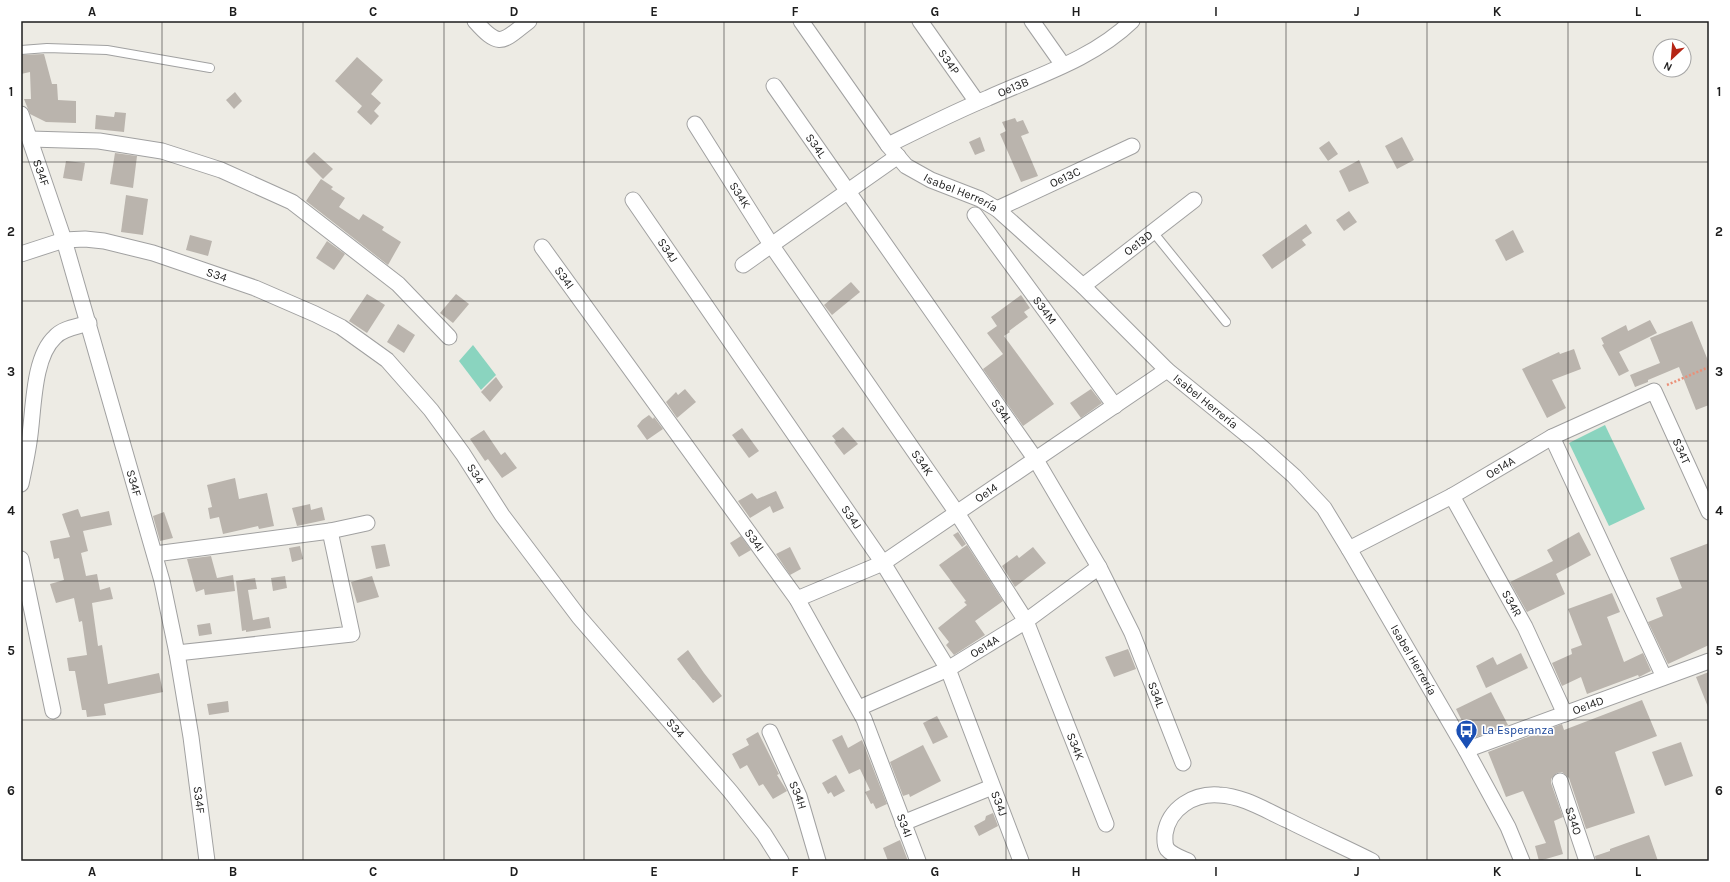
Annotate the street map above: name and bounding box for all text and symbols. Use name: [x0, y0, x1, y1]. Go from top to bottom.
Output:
text: A: [88, 4, 96, 19]
text: B: [229, 4, 237, 19]
text: C: [369, 4, 377, 19]
text: D: [510, 4, 519, 19]
text: E: [650, 4, 658, 19]
text: F: [791, 4, 799, 19]
text: G: [931, 4, 939, 19]
text: H: [1071, 4, 1081, 19]
text: I: [1214, 4, 1218, 19]
text: J: [1354, 4, 1360, 19]
text: K: [1493, 4, 1502, 19]
text: L: [1635, 4, 1642, 19]
north arrow: [1652, 38, 1692, 78]
street label: S34P: [935, 47, 963, 78]
text: N: [1661, 59, 1674, 74]
street label: Oe13B: [995, 75, 1031, 100]
text: 1: [9, 84, 13, 99]
text: 1: [1717, 84, 1721, 99]
street label: S34L: [802, 131, 829, 161]
street label: S34F: [30, 157, 52, 188]
street label: Oe13C: [1047, 164, 1083, 190]
street label: Isabel Herrería: [921, 170, 1000, 215]
street label: S34K: [726, 179, 754, 211]
text: 2: [7, 224, 15, 239]
text: 2: [1715, 224, 1723, 239]
street label: Oe13D: [1121, 227, 1156, 259]
street label: S34J: [654, 236, 681, 265]
street label: S34I: [551, 264, 577, 292]
street label: S34: [204, 265, 229, 285]
street label: S34M: [1030, 293, 1060, 327]
text: 3: [7, 364, 15, 379]
text: 3: [1715, 364, 1723, 379]
street label: Isabel Herrería: [1170, 371, 1241, 432]
street label: S34L: [988, 396, 1015, 426]
street label: S34T: [1669, 436, 1693, 466]
street label: S34K: [908, 447, 936, 479]
street label: Oe14A: [1483, 453, 1518, 481]
street label: S34: [464, 461, 487, 487]
street label: S34F: [123, 468, 144, 498]
street label: Oe14: [972, 480, 1001, 506]
street label: S34J: [838, 502, 864, 532]
text: 4: [7, 503, 15, 518]
text: 4: [1715, 503, 1723, 518]
street label: S34I: [742, 526, 767, 554]
street label: S34R: [1499, 588, 1525, 619]
street label: Isabel Herrería: [1388, 622, 1440, 698]
street label: Oe14A: [967, 632, 1002, 661]
text: 5: [7, 643, 15, 658]
text: 5: [1715, 643, 1723, 658]
street label: S34L: [1145, 680, 1168, 710]
street label: Oe14D: [1570, 693, 1606, 717]
street label: S34: [663, 716, 688, 741]
bus stop icon: La Esperanza: [1453, 717, 1479, 750]
place label: La Esperanza: [1482, 723, 1554, 737]
street label: S34K: [1064, 731, 1087, 763]
street label: S34H: [786, 779, 809, 811]
text: 6: [7, 783, 15, 798]
text: 6: [1715, 783, 1723, 798]
street label: S34F: [190, 785, 208, 814]
street label: S34J: [988, 789, 1010, 818]
street label: S34O: [1562, 805, 1585, 837]
street label: S34I: [894, 812, 915, 839]
text: A: [88, 864, 96, 879]
text: B: [229, 864, 237, 879]
text: C: [369, 864, 377, 879]
text: D: [510, 864, 519, 879]
text: E: [650, 864, 658, 879]
text: F: [791, 864, 799, 879]
text: G: [931, 864, 939, 879]
text: H: [1071, 864, 1081, 879]
text: I: [1214, 864, 1218, 879]
text: J: [1354, 864, 1360, 879]
text: K: [1493, 864, 1502, 879]
text: L: [1635, 864, 1642, 879]

